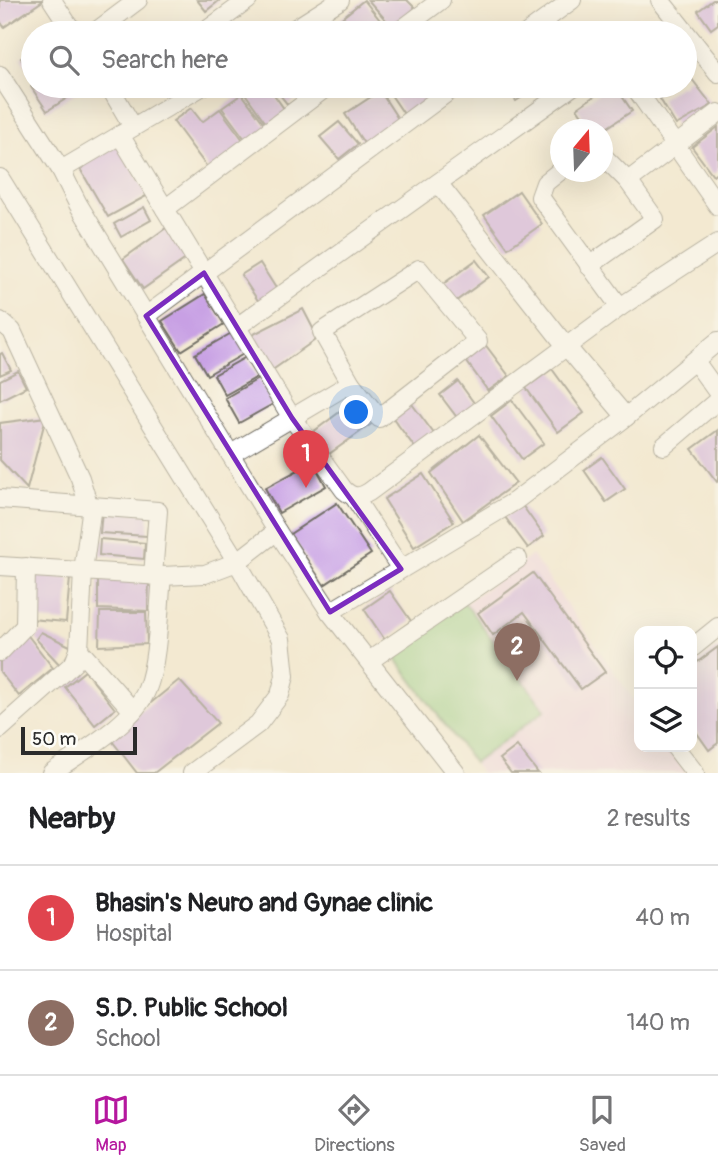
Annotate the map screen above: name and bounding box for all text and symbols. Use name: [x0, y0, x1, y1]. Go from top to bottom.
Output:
search box: [21, 21, 697, 98]
icon: search: [45, 41, 83, 79]
text: Search here: [101, 44, 228, 76]
north arrow: [550, 119, 613, 182]
your location: [339, 395, 373, 429]
pin: 1: [283, 430, 329, 488]
pin: 2: [494, 623, 540, 681]
map controls: [634, 626, 697, 752]
button: locate: [634, 626, 697, 689]
button: layers: [634, 689, 697, 752]
scale bar: [21, 724, 136, 756]
text: 50 m: [32, 727, 76, 751]
text: Nearby: [28, 800, 115, 837]
text: 2 results: [607, 804, 690, 833]
text: Bhasin's Neuro and Gynae clinic: [95, 887, 433, 919]
text: 1: [47, 903, 56, 932]
text: 40 m: [636, 903, 690, 932]
text: Hospital: [95, 919, 173, 948]
text: S.D. Public School: [95, 992, 288, 1024]
text: 2: [45, 1008, 57, 1037]
text: 140 m: [627, 1008, 690, 1037]
text: School: [95, 1024, 161, 1053]
tab: Map: [92, 1091, 130, 1157]
tab: Directions: [314, 1091, 395, 1157]
tab: Saved: [579, 1091, 626, 1157]

